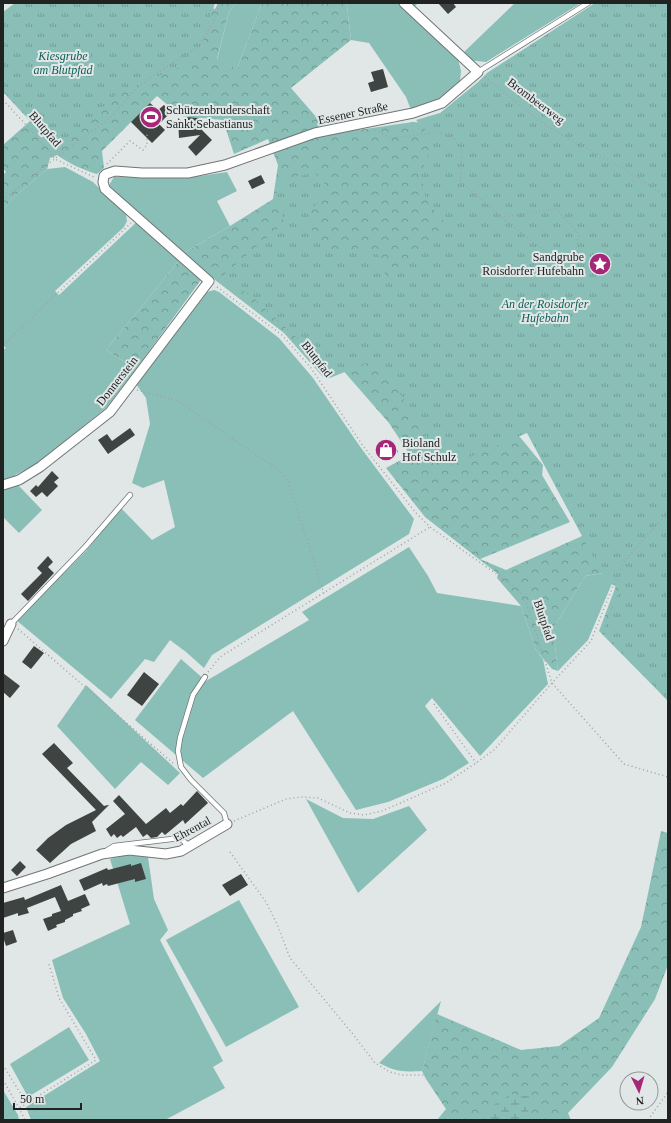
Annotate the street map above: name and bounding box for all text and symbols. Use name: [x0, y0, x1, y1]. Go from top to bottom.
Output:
park label: Kiesgrube am Blutpfad: [34, 49, 93, 77]
street label: Brombeerweg: [505, 75, 567, 127]
street label: Essener Straße: [317, 99, 389, 127]
place label: Schützenbruderschaft Sankt Sebastianus: [166, 103, 271, 131]
sports icon: Schützenbruderschaft Sankt Sebastianus: [138, 104, 164, 130]
street label: Blutpfad: [26, 109, 64, 149]
place label: Sandgrube Roisdorfer Hufebahn: [482, 250, 584, 278]
place icon: Sandgrube Roisdorfer Hufebahn: [587, 251, 613, 277]
park label: An der Roisdorfer Hufebahn: [501, 297, 589, 325]
street label: Blutpfad: [299, 338, 335, 380]
street label: Donnerstein: [93, 354, 141, 408]
place label: Bioland Hof Schulz: [402, 436, 456, 464]
shop icon: Bioland Hof Schulz: [373, 437, 399, 463]
street label: Blutpfad: [531, 598, 557, 642]
street label: Ehrental: [171, 813, 214, 845]
north arrow: [619, 1071, 659, 1111]
scale bar: [14, 1085, 81, 1111]
text: 50 m: [20, 1092, 45, 1106]
text: N: [635, 1095, 644, 1107]

